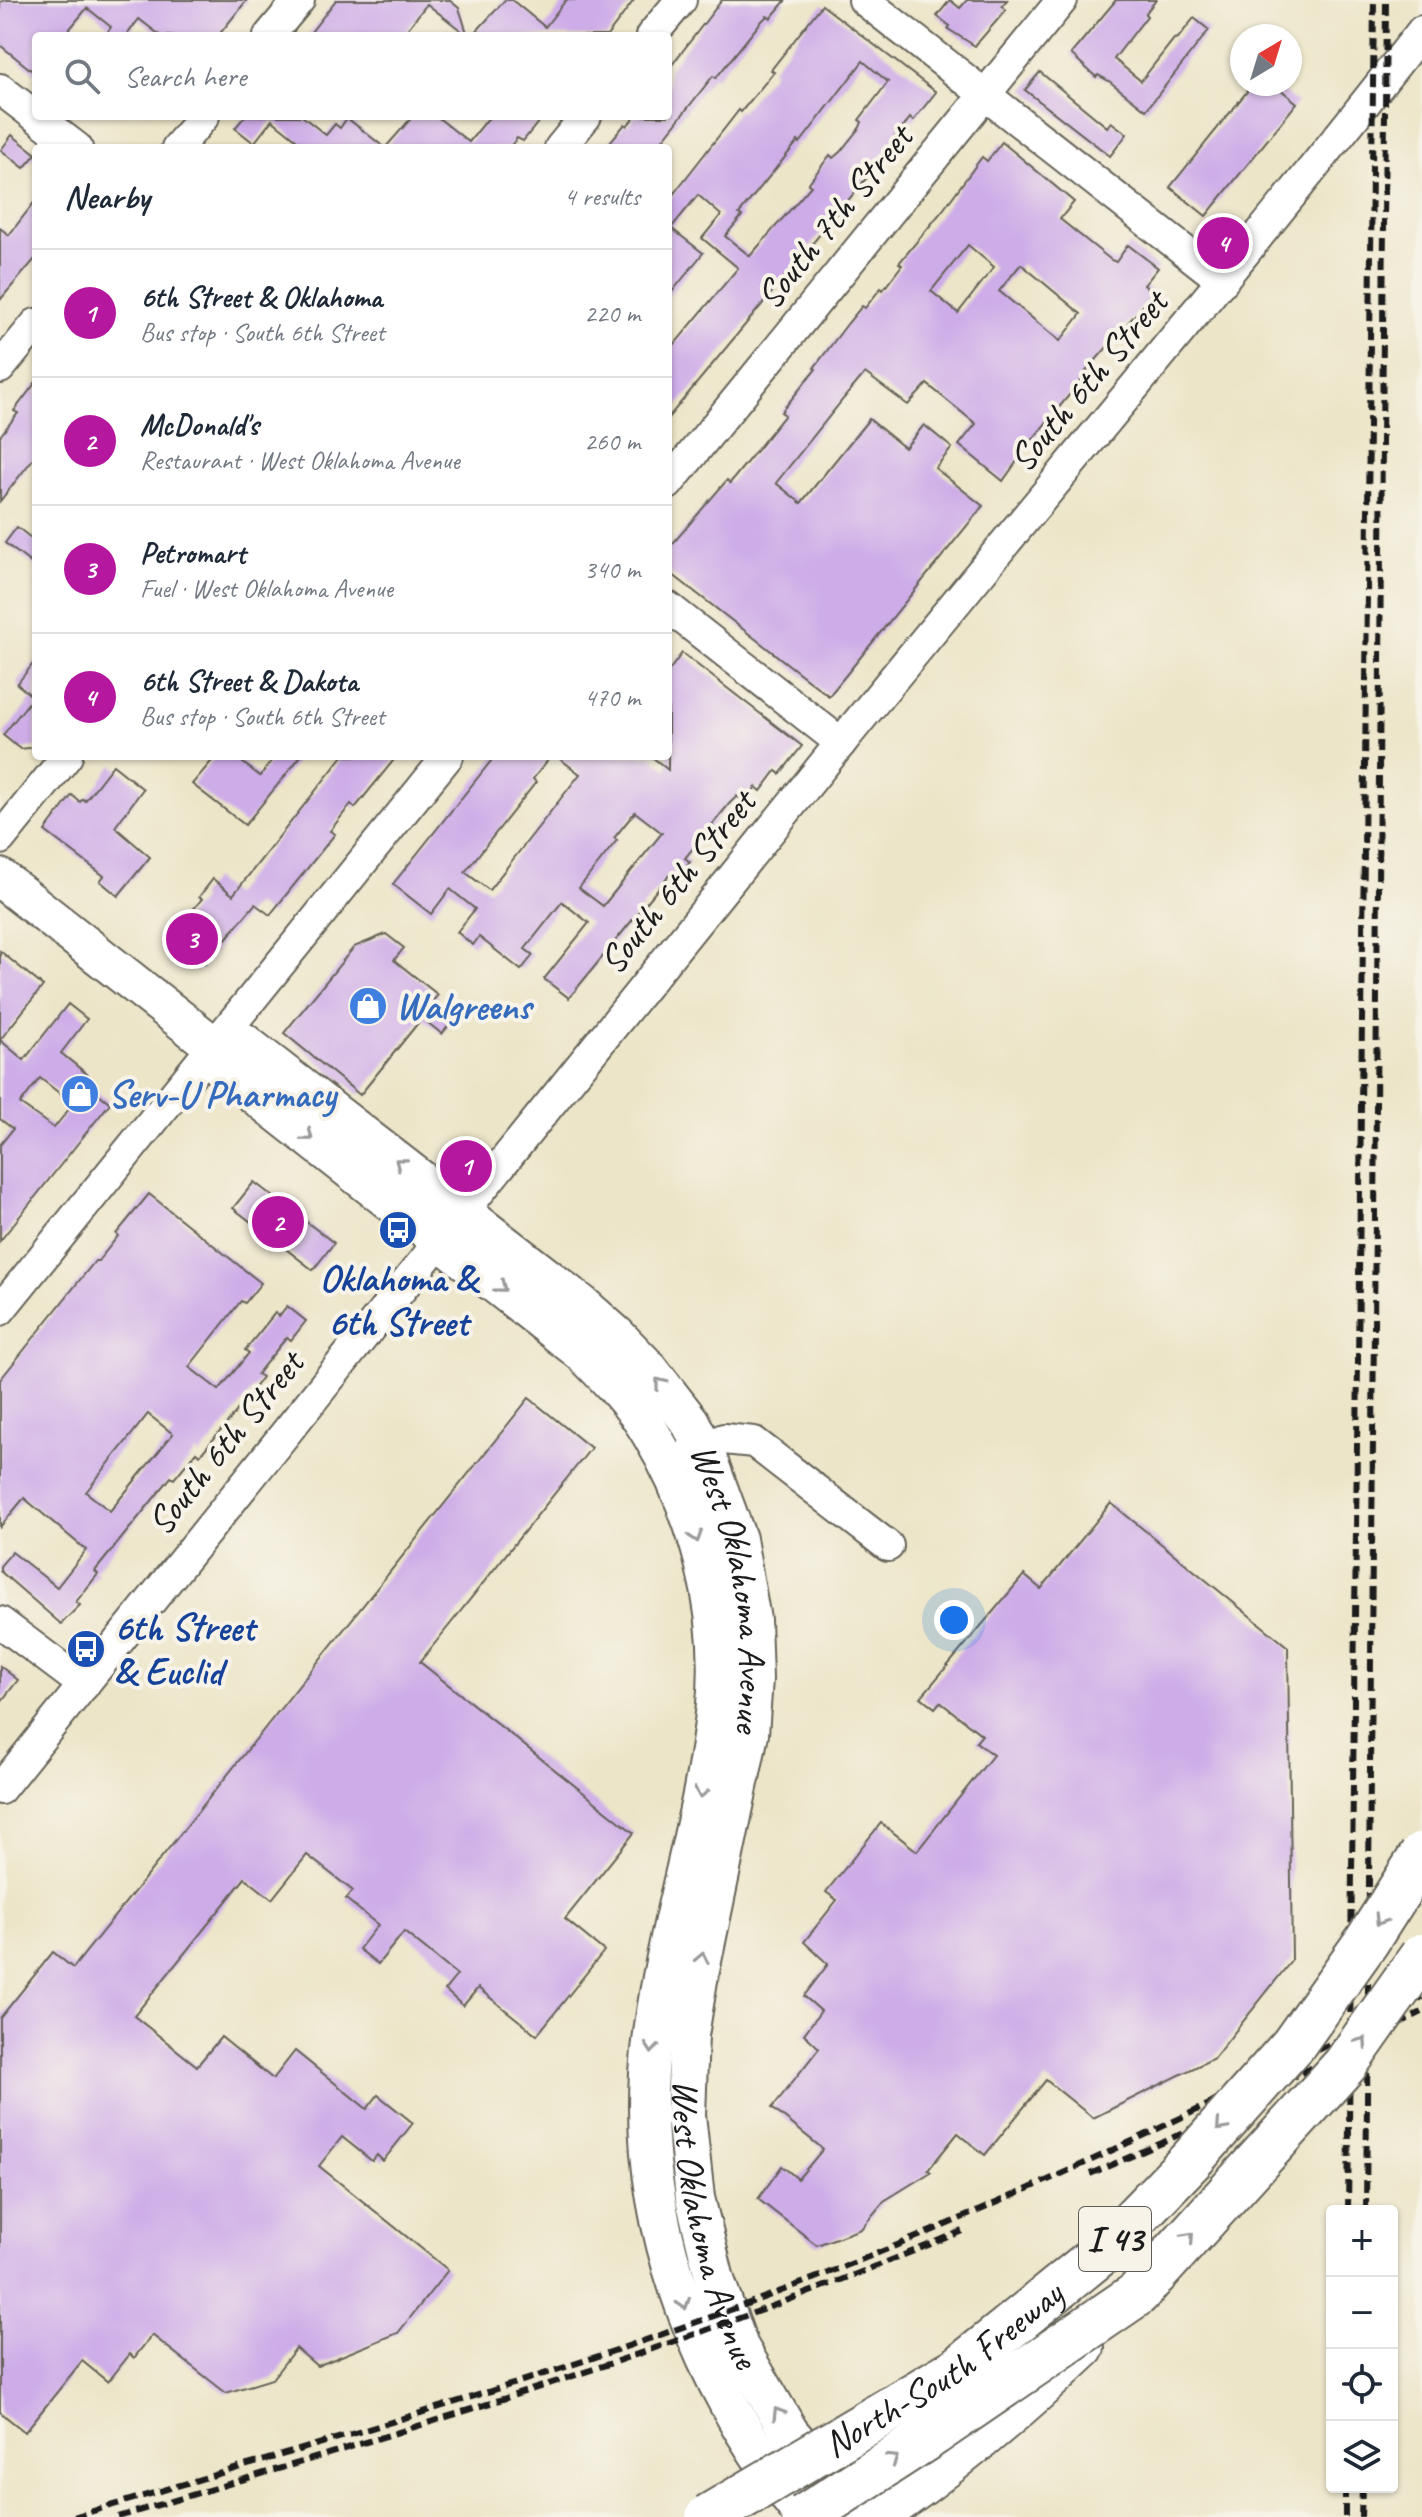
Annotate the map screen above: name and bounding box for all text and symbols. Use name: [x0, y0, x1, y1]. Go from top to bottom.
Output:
north arrow: [1230, 24, 1302, 96]
search box: [32, 32, 672, 120]
icon: search: [60, 54, 104, 98]
text: Search here: [124, 57, 246, 95]
street label: South 7th Street: [746, 113, 924, 318]
text: Nearby: [64, 175, 150, 218]
text: 4 results: [564, 180, 640, 213]
pin: 4: [1197, 213, 1249, 273]
text: 6th Street & Oklahoma: [140, 278, 382, 316]
street label: South 6th Street: [998, 278, 1180, 481]
text: 1: [84, 297, 96, 330]
text: 220 m: [584, 297, 640, 330]
text: Bus stop · South 6th Street: [140, 316, 385, 349]
text: McDonald's: [140, 406, 259, 444]
text: 2: [84, 425, 96, 458]
text: 260 m: [584, 425, 640, 458]
text: Restaurant · West Oklahoma Avenue: [140, 444, 460, 477]
text: Petromart: [140, 534, 245, 572]
text: 3: [84, 553, 96, 586]
text: 340 m: [584, 553, 640, 586]
text: Fuel · West Oklahoma Avenue: [140, 572, 393, 605]
text: 6th Street & Dakota: [140, 662, 358, 700]
text: 4: [84, 681, 96, 714]
text: 470 m: [584, 681, 640, 714]
text: Bus stop · South 6th Street: [140, 700, 385, 733]
street label: South 6th Street: [589, 778, 767, 983]
pin: 3: [166, 909, 218, 969]
place label: Walgreens: [396, 983, 534, 1030]
shop icon: Walgreens: [347, 985, 389, 1027]
place label: Serv-U Pharmacy: [108, 1071, 339, 1118]
shop icon: Serv-U Pharmacy: [59, 1073, 101, 1115]
one-way arrow: [299, 1127, 314, 1141]
pin: 1: [440, 1136, 492, 1196]
one-way arrow: [395, 1158, 409, 1173]
pin: 2: [252, 1192, 304, 1252]
bus stop icon: Oklahoma & 6th Street: [377, 1209, 419, 1251]
place label: Oklahoma & 6th Street: [319, 1255, 481, 1346]
one-way arrow: [492, 1277, 507, 1291]
street label: South 6th Street: [137, 1339, 315, 1544]
one-way arrow: [655, 1378, 670, 1392]
street label: West Oklahoma Avenue: [680, 1437, 777, 1737]
one-way arrow: [686, 1529, 702, 1543]
your location: [934, 1600, 974, 1640]
place label: 6th Street & Euclid: [114, 1604, 259, 1695]
bus stop icon: 6th Street & Euclid: [65, 1628, 107, 1670]
one-way arrow: [693, 1786, 710, 1800]
one-way arrow: [1375, 1912, 1390, 1926]
one-way arrow: [693, 1952, 710, 1966]
one-way arrow: [1352, 2036, 1367, 2051]
one-way arrow: [643, 2042, 660, 2055]
street label: West Oklahoma Avenue: [662, 2079, 771, 2379]
one-way arrow: [1217, 2116, 1231, 2131]
map controls: [1326, 2205, 1398, 2493]
button: +: [1326, 2205, 1398, 2277]
road number: I 43: [1079, 2207, 1151, 2271]
one-way arrow: [1180, 2231, 1194, 2246]
street label: North-South Freeway: [815, 2268, 1074, 2467]
button: −: [1326, 2277, 1398, 2349]
one-way arrow: [675, 2297, 691, 2311]
button: locate: [1326, 2349, 1398, 2421]
one-way arrow: [772, 2407, 788, 2422]
button: layers: [1326, 2421, 1398, 2493]
one-way arrow: [884, 2454, 899, 2469]

